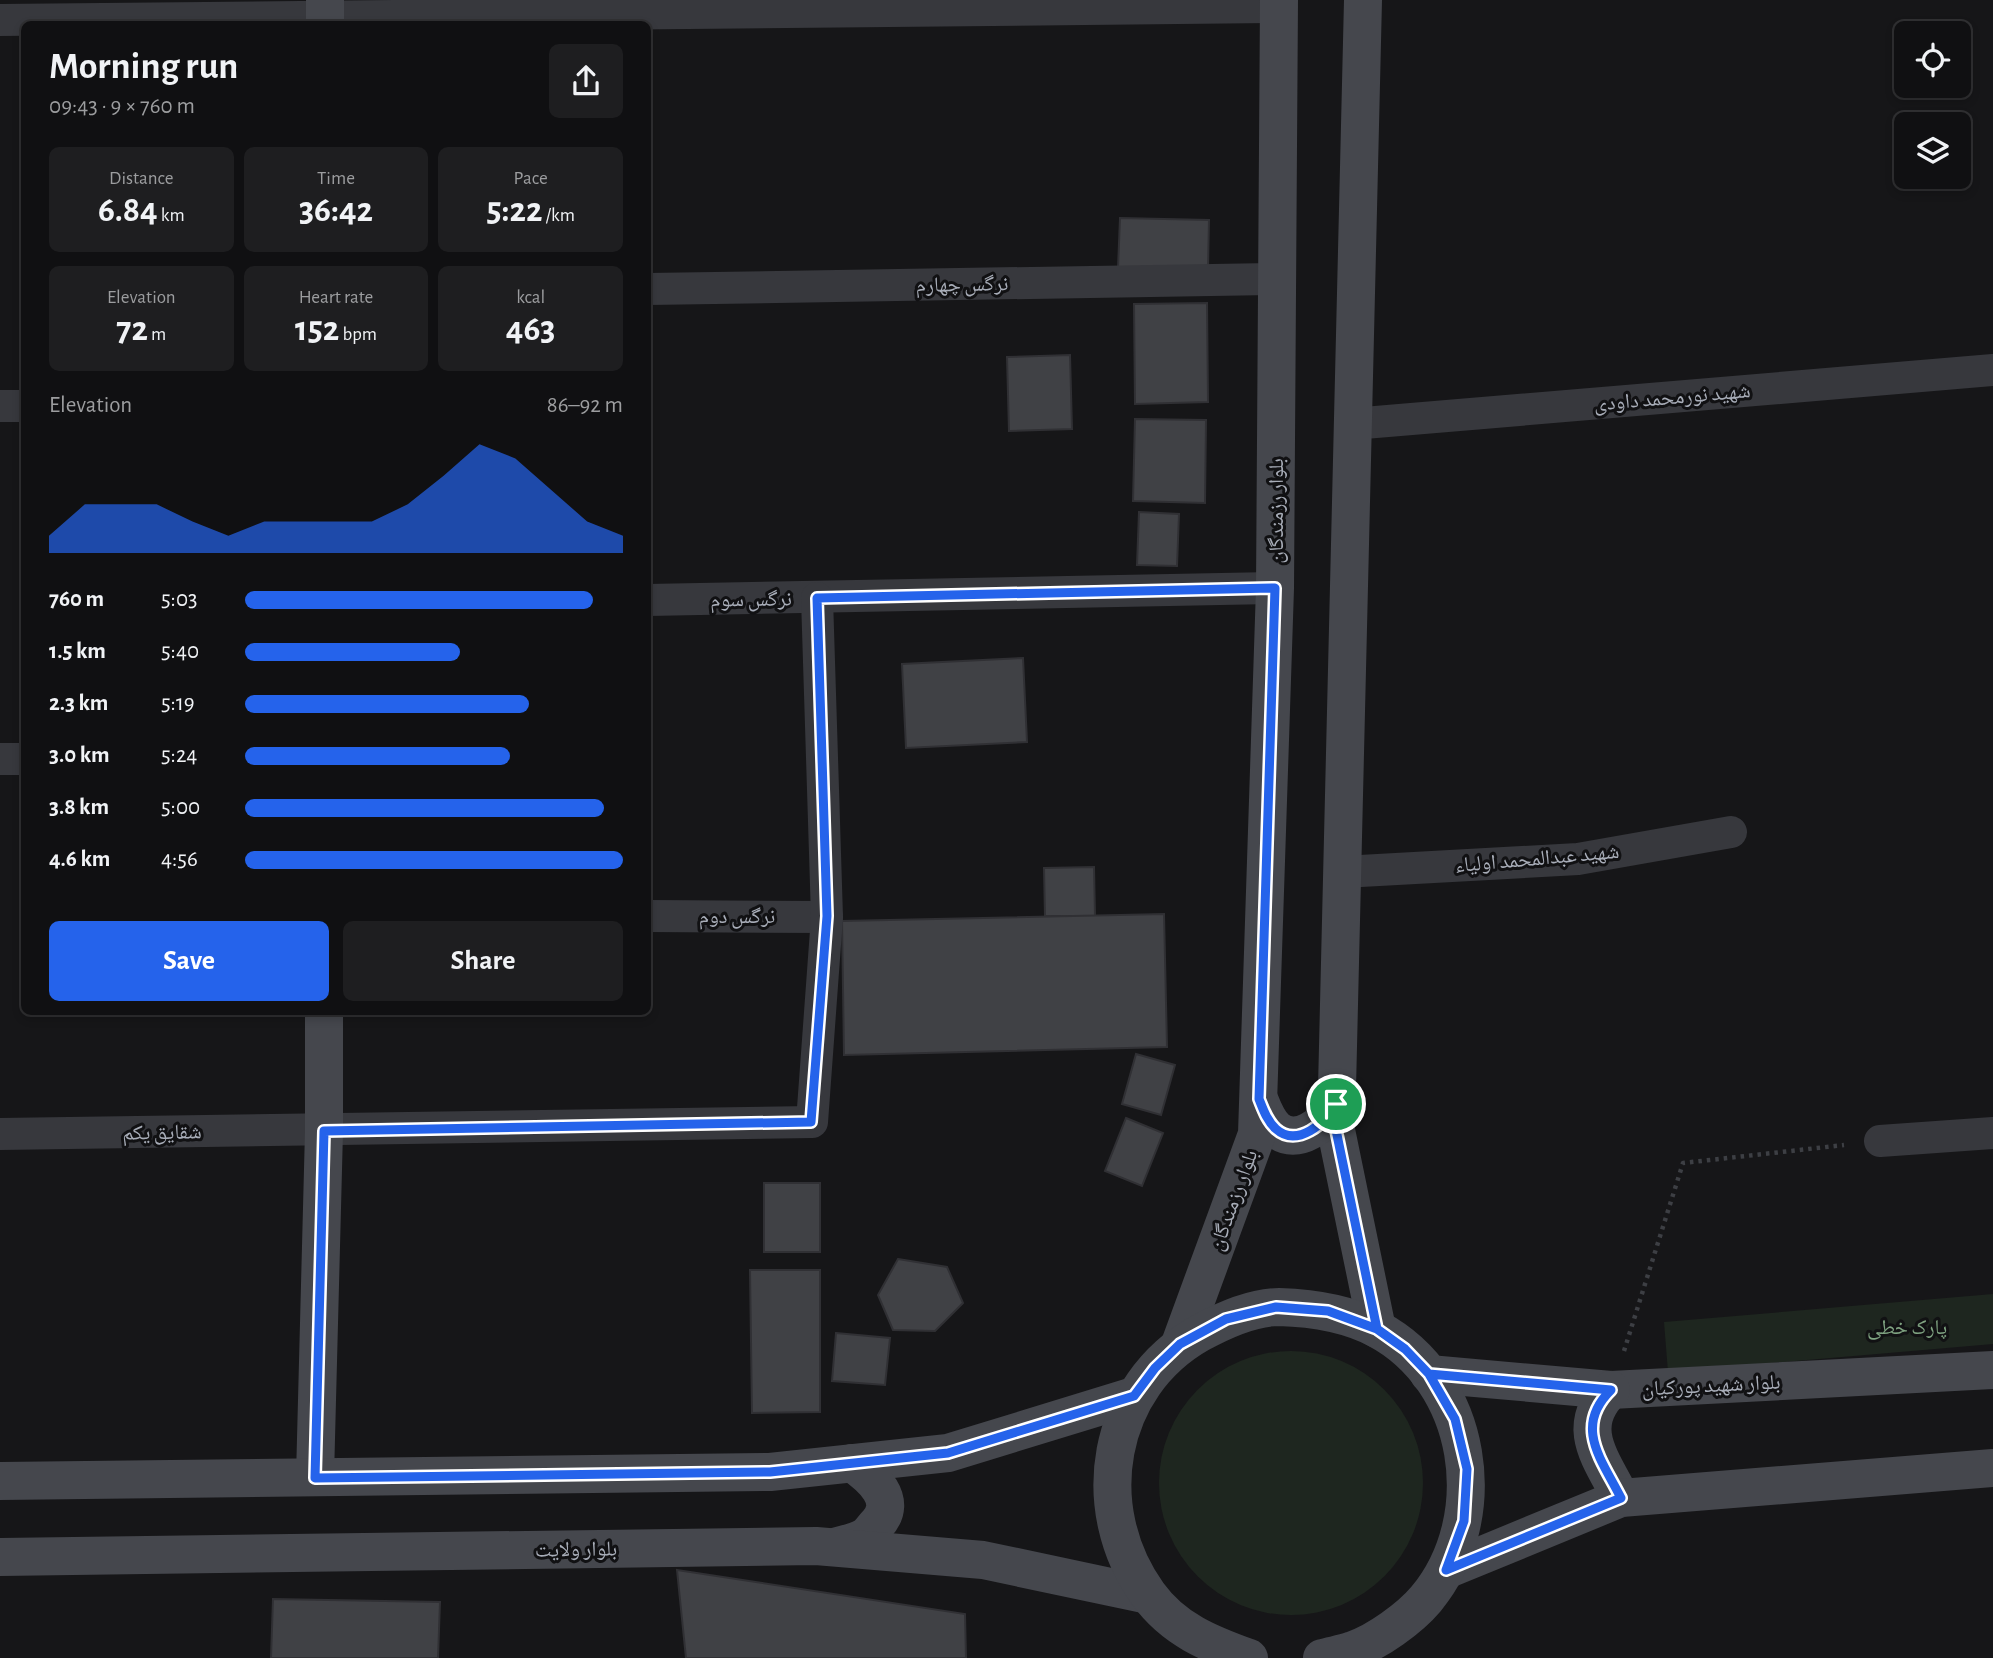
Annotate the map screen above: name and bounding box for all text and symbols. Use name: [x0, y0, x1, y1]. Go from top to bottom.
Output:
map controls: [1894, 21, 1971, 189]
button: locate: [1894, 21, 1971, 98]
button: share: [549, 44, 623, 118]
text: Morning run: [49, 48, 238, 86]
text: 09:43 · 9 × 760 m: [49, 95, 195, 118]
button: layers: [1894, 112, 1971, 189]
text: Distance: [109, 169, 174, 188]
text: Time: [317, 169, 355, 188]
text: Pace: [514, 169, 548, 188]
text: 6.84: [98, 193, 158, 228]
text: 36:42: [299, 193, 373, 228]
text: 5:22: [486, 193, 542, 228]
text: km: [158, 206, 185, 225]
text: /km: [542, 206, 575, 225]
street label: نرگس چهارم: [915, 273, 1009, 299]
text: Elevation: [107, 288, 176, 307]
text: Heart rate: [299, 288, 373, 307]
text: kcal: [516, 288, 545, 307]
text: 72: [116, 312, 148, 347]
text: 152: [295, 312, 339, 347]
text: 463: [506, 312, 555, 347]
text: m: [148, 325, 166, 344]
text: bpm: [339, 325, 377, 344]
street label: شهید نورمحمد داودی: [1593, 380, 1751, 416]
text: Elevation: [49, 394, 132, 417]
text: 86–92 m: [547, 394, 623, 417]
street label: بلوار رزمندگان: [1266, 458, 1288, 564]
text: 760 m: [49, 588, 104, 611]
text: 5:03: [161, 588, 198, 611]
street label: نرگس سوم: [710, 588, 792, 614]
text: 1.5 km: [49, 640, 106, 663]
text: 5:40: [161, 640, 199, 663]
text: 2.3 km: [49, 692, 108, 715]
text: 5:19: [161, 692, 195, 715]
text: 3.0 km: [49, 744, 110, 767]
text: 5:24: [161, 744, 197, 767]
text: 3.8 km: [49, 796, 109, 819]
text: 5:00: [161, 796, 200, 819]
street label: شهید عبدالمحمد اولیاء: [1454, 841, 1620, 877]
text: 4.6 km: [49, 848, 110, 871]
text: 4:56: [161, 848, 198, 871]
street label: نرگس دوم: [699, 906, 775, 930]
button: Save: [49, 921, 329, 1001]
button: Share: [343, 921, 623, 1001]
pin: [1306, 1074, 1366, 1134]
icon: arrive: [1317, 1085, 1355, 1123]
street label: شقایق یکم: [122, 1121, 202, 1147]
street label: بلوار رزمندگان: [1206, 1147, 1262, 1254]
park label: پارک خطی: [1867, 1317, 1947, 1340]
street label: بلوار شهید پورکیان: [1641, 1371, 1781, 1401]
street label: بلوار ولایت: [535, 1538, 617, 1561]

